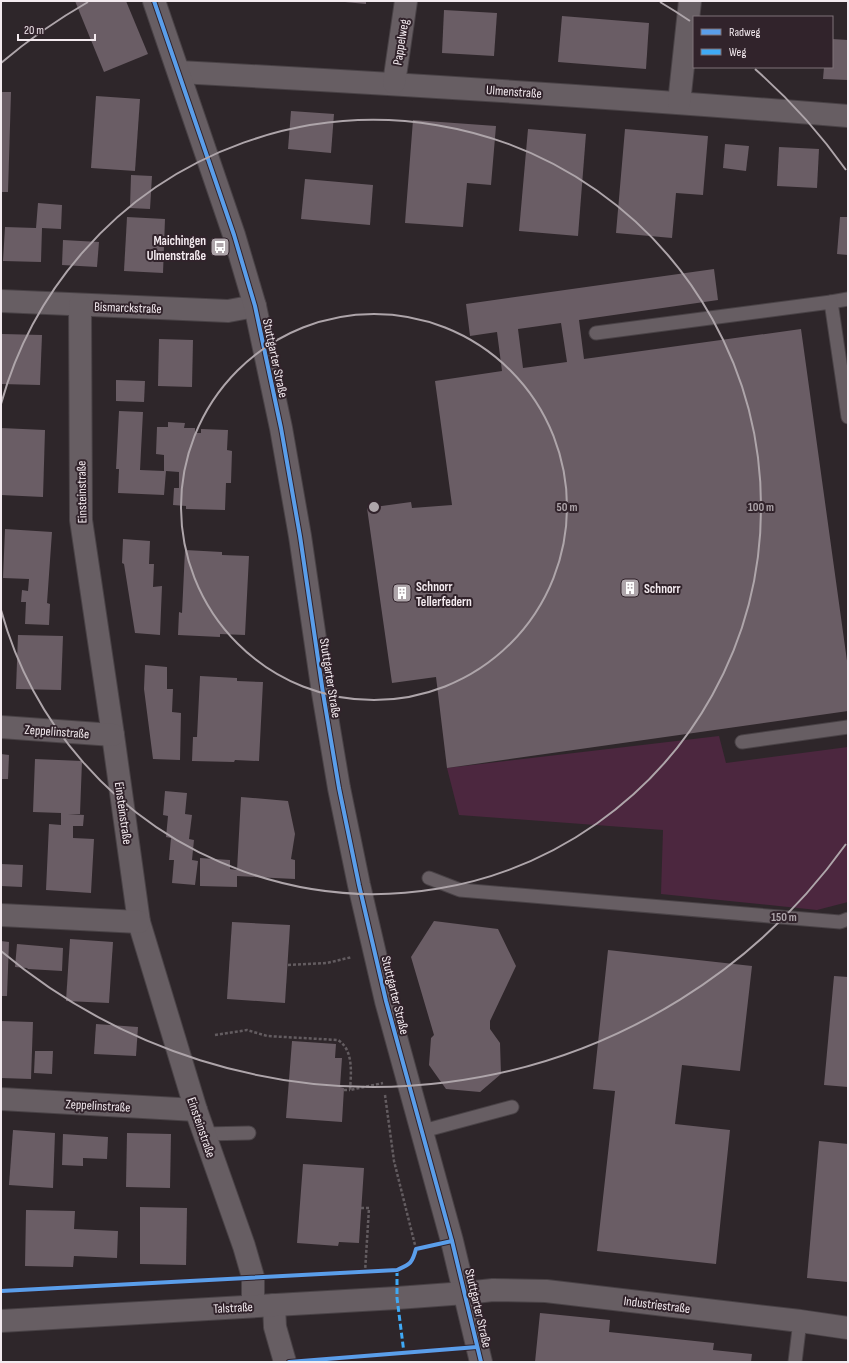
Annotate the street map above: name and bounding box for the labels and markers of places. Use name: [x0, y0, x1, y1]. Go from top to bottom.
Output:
place label: Maichingen Ulmenstraße: [147, 233, 206, 264]
bus stop icon: Maichingen Ulmenstraße: [209, 236, 231, 258]
centre of rings: [367, 500, 381, 514]
building icon: Schnorr: [619, 577, 641, 599]
place label: Schnorr Tellerfedern: [416, 579, 472, 610]
place label: Schnorr: [644, 581, 681, 597]
building icon: Schnorr Tellerfedern: [391, 582, 413, 604]

